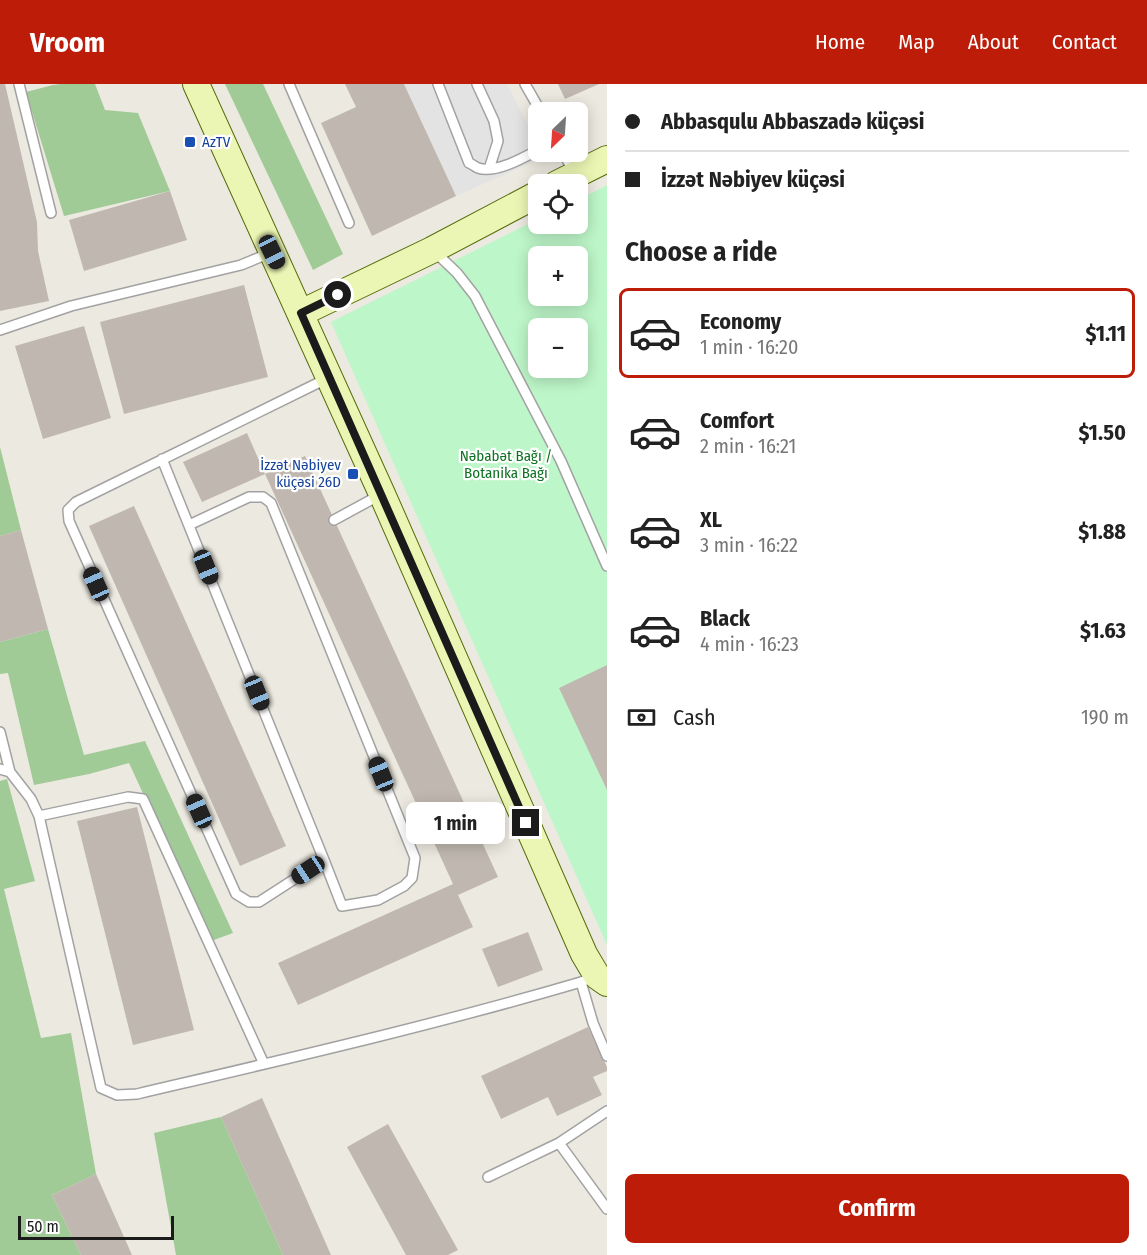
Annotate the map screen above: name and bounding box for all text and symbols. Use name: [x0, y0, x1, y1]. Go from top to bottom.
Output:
text: Vroom: [30, 26, 105, 59]
text: Home: [815, 29, 865, 55]
text: Map: [898, 29, 935, 55]
text: About: [968, 29, 1019, 55]
text: Contact: [1052, 29, 1117, 55]
north arrow: [528, 102, 588, 162]
map controls: [528, 102, 588, 378]
text: Abbasqulu Abbaszadə küçəsi: [661, 108, 924, 135]
place label: AzTV: [202, 133, 231, 151]
marker: AzTV: [183, 135, 197, 149]
text: İzzət Nəbiyev küçəsi: [661, 166, 845, 193]
button: locate: [528, 174, 588, 234]
car: [256, 232, 288, 272]
text: Choose a ride: [625, 236, 777, 268]
button: +: [528, 246, 588, 306]
route start: [324, 281, 351, 308]
icon: car: [628, 306, 682, 360]
text: Economy: [700, 308, 781, 335]
button: −: [528, 318, 588, 378]
text: $1.11: [1085, 320, 1126, 347]
text: 1 min · 16:20: [700, 335, 798, 359]
icon: car: [628, 405, 682, 459]
text: Comfort: [700, 407, 774, 434]
text: $1.50: [1078, 419, 1126, 446]
text: 2 min · 16:21: [700, 434, 796, 458]
park label: Nəbabət Bağı / Botanika Bağı: [460, 447, 552, 482]
place label: İzzət Nəbiyev küçəsi 26D: [260, 456, 341, 491]
marker: İzzət Nəbiyev küçəsi 26D: [346, 467, 360, 481]
icon: car: [628, 504, 682, 558]
text: XL: [700, 506, 722, 533]
text: $1.88: [1078, 518, 1126, 545]
text: 3 min · 16:22: [700, 533, 798, 557]
car: [191, 547, 221, 587]
car: [80, 564, 112, 604]
icon: car: [628, 603, 682, 657]
text: Black: [700, 605, 750, 632]
text: $1.63: [1080, 617, 1126, 644]
text: 4 min · 16:23: [700, 632, 799, 656]
car: [242, 673, 272, 713]
icon: cash: [625, 701, 658, 734]
text: Cash: [673, 704, 716, 731]
text: 190 m: [1081, 705, 1129, 729]
car: [366, 754, 396, 794]
car: [183, 791, 215, 831]
callout: 1 min: [406, 802, 505, 844]
route end: [512, 809, 539, 836]
text: 1 min: [434, 811, 477, 835]
car: [288, 853, 328, 887]
button: Confirm: [625, 1174, 1129, 1243]
scale bar: [18, 1213, 174, 1240]
text: 50 m: [27, 1217, 59, 1236]

